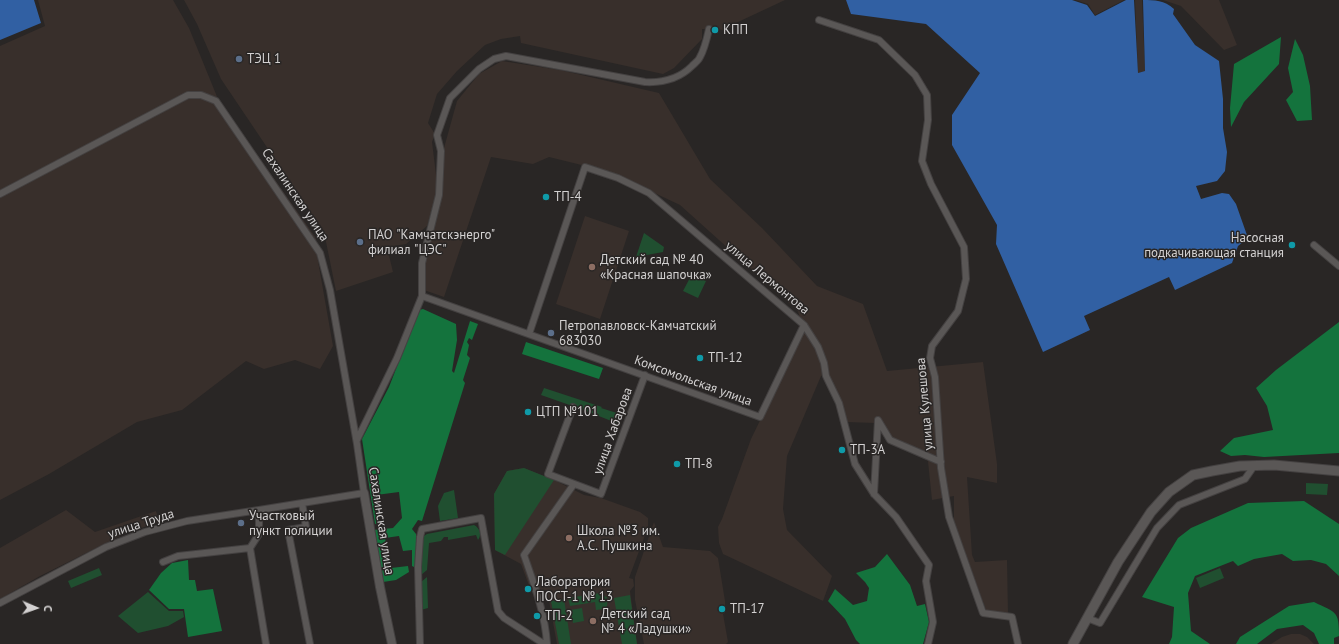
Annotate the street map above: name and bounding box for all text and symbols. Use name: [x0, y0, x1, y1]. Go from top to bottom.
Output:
place label: КПП: [723, 22, 748, 38]
marker: КПП: [710, 25, 720, 35]
place label: ТЭЦ 1: [247, 51, 281, 67]
marker: ТЭЦ 1: [234, 54, 244, 64]
street label: Сахалинская улица: [258, 145, 332, 245]
place label: ТП-4: [554, 189, 582, 205]
marker: ТП-4: [541, 192, 551, 202]
place label: ПАО "Камчатскэнерго" филиал "ЦЭС": [368, 227, 495, 258]
place label: Насосная подкачивающая станция: [1144, 230, 1284, 261]
marker: ПАО "Камчатскэнерго" филиал "ЦЭС": [355, 237, 365, 247]
street label: улица Лермонтова: [722, 238, 812, 318]
marker: Насосная подкачивающая станция: [1287, 240, 1297, 250]
place label: Детский сад № 40 «Красная шапочка»: [600, 252, 712, 283]
marker: Детский сад № 40 «Красная шапочка»: [587, 262, 597, 272]
place label: Петропавловск-Камчатский 683030: [559, 318, 717, 349]
marker: Петропавловск-Камчатский 683030: [546, 328, 556, 338]
place label: ТП-12: [708, 350, 743, 366]
street label: Комсомольская улица: [632, 352, 754, 410]
marker: ТП-12: [695, 353, 705, 363]
street label: улица Кулешова: [913, 357, 937, 451]
street label: улица Хабарова: [590, 385, 636, 477]
place label: ЦТП №101: [536, 404, 598, 420]
marker: ЦТП №101: [523, 407, 533, 417]
place label: ТП-3А: [850, 442, 885, 458]
marker: ТП-3А: [837, 445, 847, 455]
place label: ТП-8: [685, 456, 713, 472]
marker: ТП-8: [672, 459, 682, 469]
street label: Сахалинская улица: [365, 466, 397, 576]
street label: улица Труда: [106, 506, 176, 542]
place label: Участковый пункт полиции: [249, 508, 333, 539]
marker: Участковый пункт полиции: [236, 518, 246, 528]
place label: Школа №3 им. А.С. Пушкина: [577, 523, 660, 554]
marker: Школа №3 им. А.С. Пушкина: [564, 533, 574, 543]
place label: Лаборатория ПОСТ-1 № 13: [536, 574, 613, 605]
marker: Лаборатория ПОСТ-1 № 13: [523, 584, 533, 594]
north arrow: [16, 588, 56, 628]
place label: ТП-17: [730, 601, 765, 617]
marker: ТП-17: [717, 604, 727, 614]
text: С: [41, 605, 55, 612]
place label: Детский сад № 4 «Ладушки»: [601, 606, 691, 637]
place label: ТП-2: [545, 608, 573, 624]
marker: ТП-2: [532, 611, 542, 621]
marker: Детский сад № 4 «Ладушки»: [588, 616, 598, 626]

